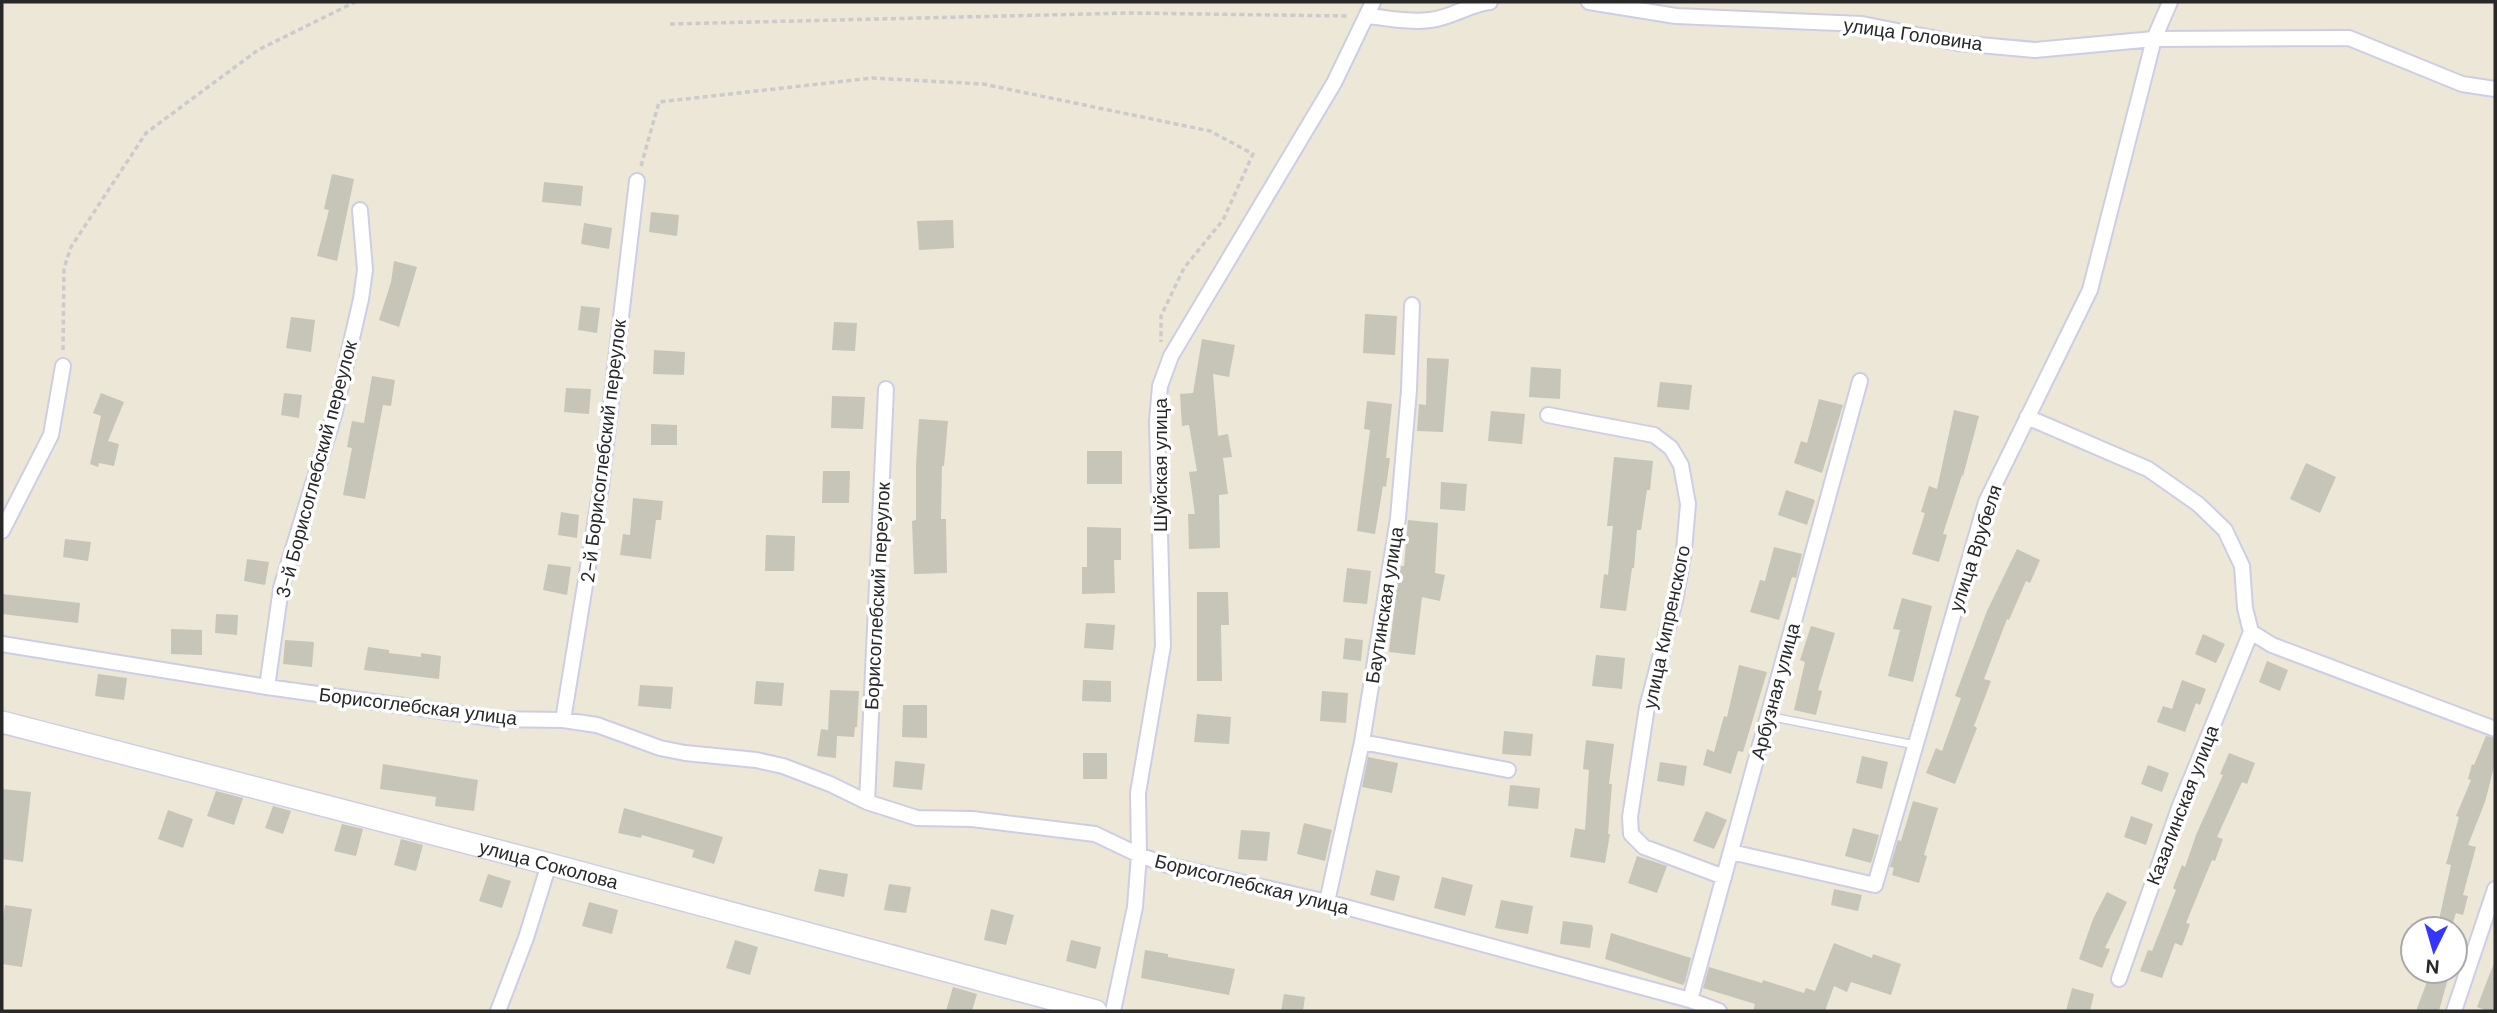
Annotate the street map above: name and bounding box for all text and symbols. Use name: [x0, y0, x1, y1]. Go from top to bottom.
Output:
street label: улица Головина: [1842, 12, 1984, 57]
street label: 2-й Борисоглебский переулок: [575, 317, 632, 584]
street label: 3-й Борисоглебский переулок: [270, 337, 363, 601]
street label: Шуйская улица: [1148, 398, 1173, 532]
street label: Борисоглебский переулок: [859, 481, 896, 711]
street label: улица Врубеля: [1943, 482, 2008, 615]
street label: Баутинская улица: [1360, 524, 1409, 685]
street label: улица Кипренского: [1637, 543, 1696, 711]
street label: Арбузная улица: [1745, 620, 1806, 762]
street label: Борисоглебская улица: [317, 682, 519, 731]
street label: Казалинская улица: [2140, 721, 2225, 889]
street label: улица Соколова: [477, 834, 621, 895]
street label: Борисоглебская улица: [1152, 848, 1352, 921]
north arrow: [2399, 915, 2469, 985]
text: N: [2425, 953, 2441, 979]

